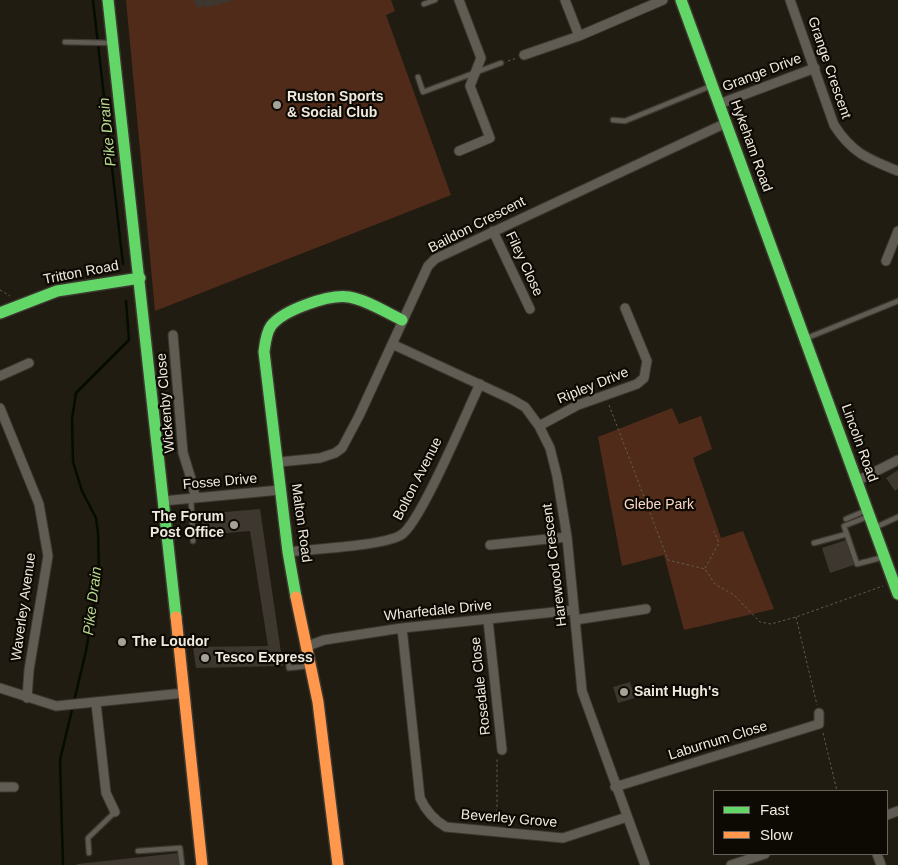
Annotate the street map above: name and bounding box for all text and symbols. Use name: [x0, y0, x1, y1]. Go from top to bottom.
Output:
street label: Grange Crescent: [804, 15, 854, 121]
street label: Grange Drive: [720, 50, 804, 96]
place label: Ruston Sports & Social Club: [287, 89, 383, 121]
water label: Pike Drain: [95, 97, 121, 167]
street label: Hykeham Road: [727, 98, 775, 194]
marker: Ruston Sports & Social Club: [271, 99, 283, 111]
street label: Baildon Crescent: [426, 193, 528, 257]
street label: Filey Close: [502, 229, 546, 299]
street label: Tritton Road: [42, 257, 120, 289]
street label: Wickenby Close: [153, 352, 179, 454]
street label: Ripley Drive: [555, 364, 631, 408]
street label: Lincoln Road: [837, 402, 881, 484]
street label: Bolton Avenue: [390, 435, 446, 523]
street label: Fosse Drive: [182, 470, 258, 494]
street label: Malton Road: [287, 483, 315, 563]
park label: Glebe Park: [624, 497, 694, 513]
street label: Harewood Crescent: [539, 503, 571, 627]
place label: The Forum Post Office: [150, 509, 224, 542]
marker: The Forum Post Office: [228, 519, 240, 531]
street label: Waverley Avenue: [8, 552, 40, 662]
water label: Pike Drain: [80, 566, 106, 636]
street label: Wharfedale Drive: [383, 597, 493, 625]
place label: The Loudor: [132, 634, 209, 650]
marker: The Loudor: [116, 636, 128, 648]
street label: Rosedale Close: [467, 636, 495, 736]
place label: Tesco Express: [215, 650, 313, 666]
marker: Tesco Express: [199, 652, 211, 664]
place label: Saint Hugh's: [634, 684, 719, 700]
marker: Saint Hugh's: [618, 686, 630, 698]
street label: Laburnum Close: [666, 718, 770, 764]
legend: [713, 790, 888, 855]
text: Fast: [760, 801, 789, 818]
street label: Beverley Grove: [460, 806, 558, 832]
text: Slow: [760, 826, 793, 843]

